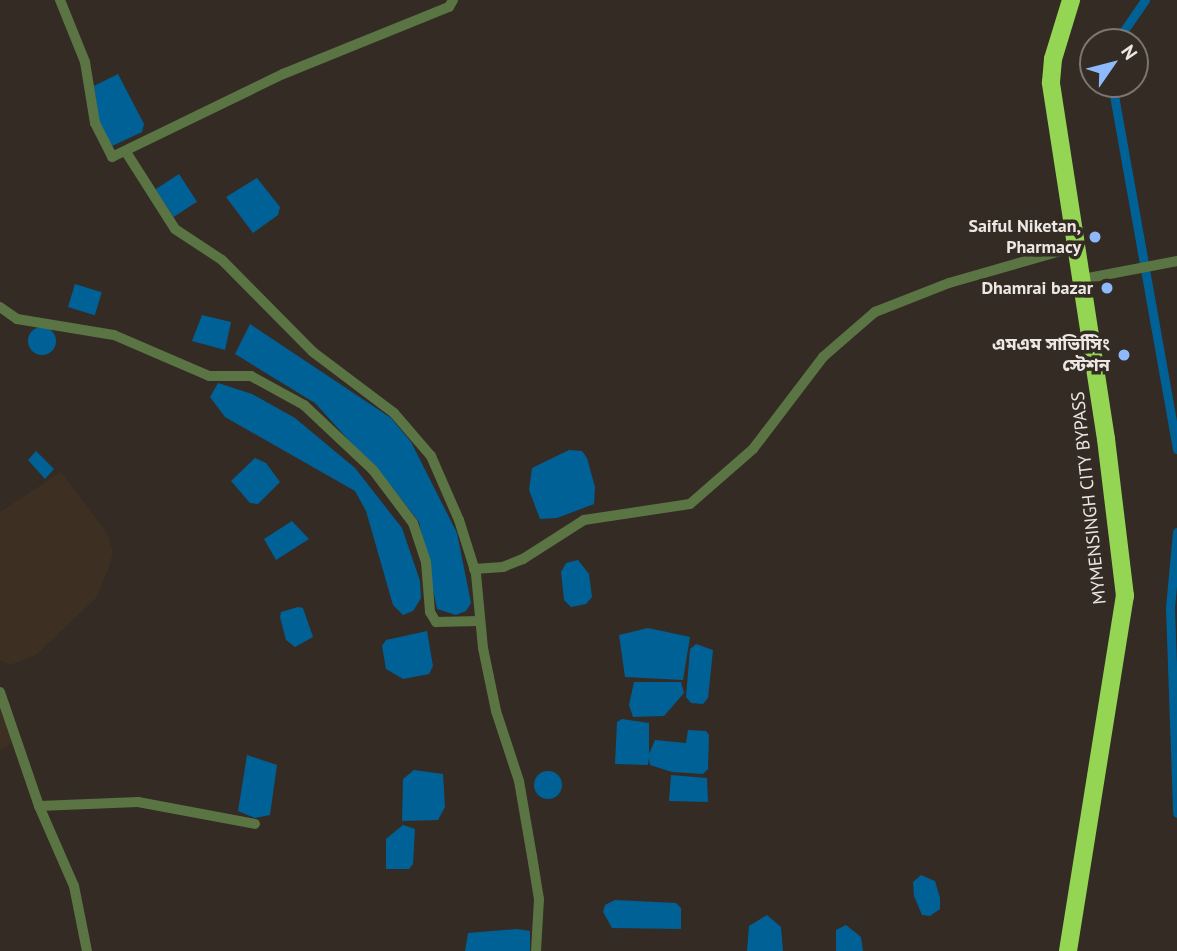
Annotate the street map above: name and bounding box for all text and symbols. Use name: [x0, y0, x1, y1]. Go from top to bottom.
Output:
north arrow: [1079, 28, 1149, 98]
text: N: [1116, 40, 1143, 64]
place label: Saiful Niketan, Pharmacy: [968, 216, 1081, 258]
marker: Saiful Niketan, Pharmacy: [1087, 229, 1103, 245]
place label: Dhamrai bazar: [981, 277, 1093, 299]
marker: Dhamrai bazar: [1099, 280, 1115, 296]
place label: এমএম সাভ‌িসি‌িং স্ট‌েশন: [992, 334, 1110, 376]
marker: এমএম সাভ‌িসি‌িং স্ট‌েশন: [1116, 347, 1132, 363]
street label: MYMENSINGH CITY BYPASS: [1067, 390, 1111, 606]

